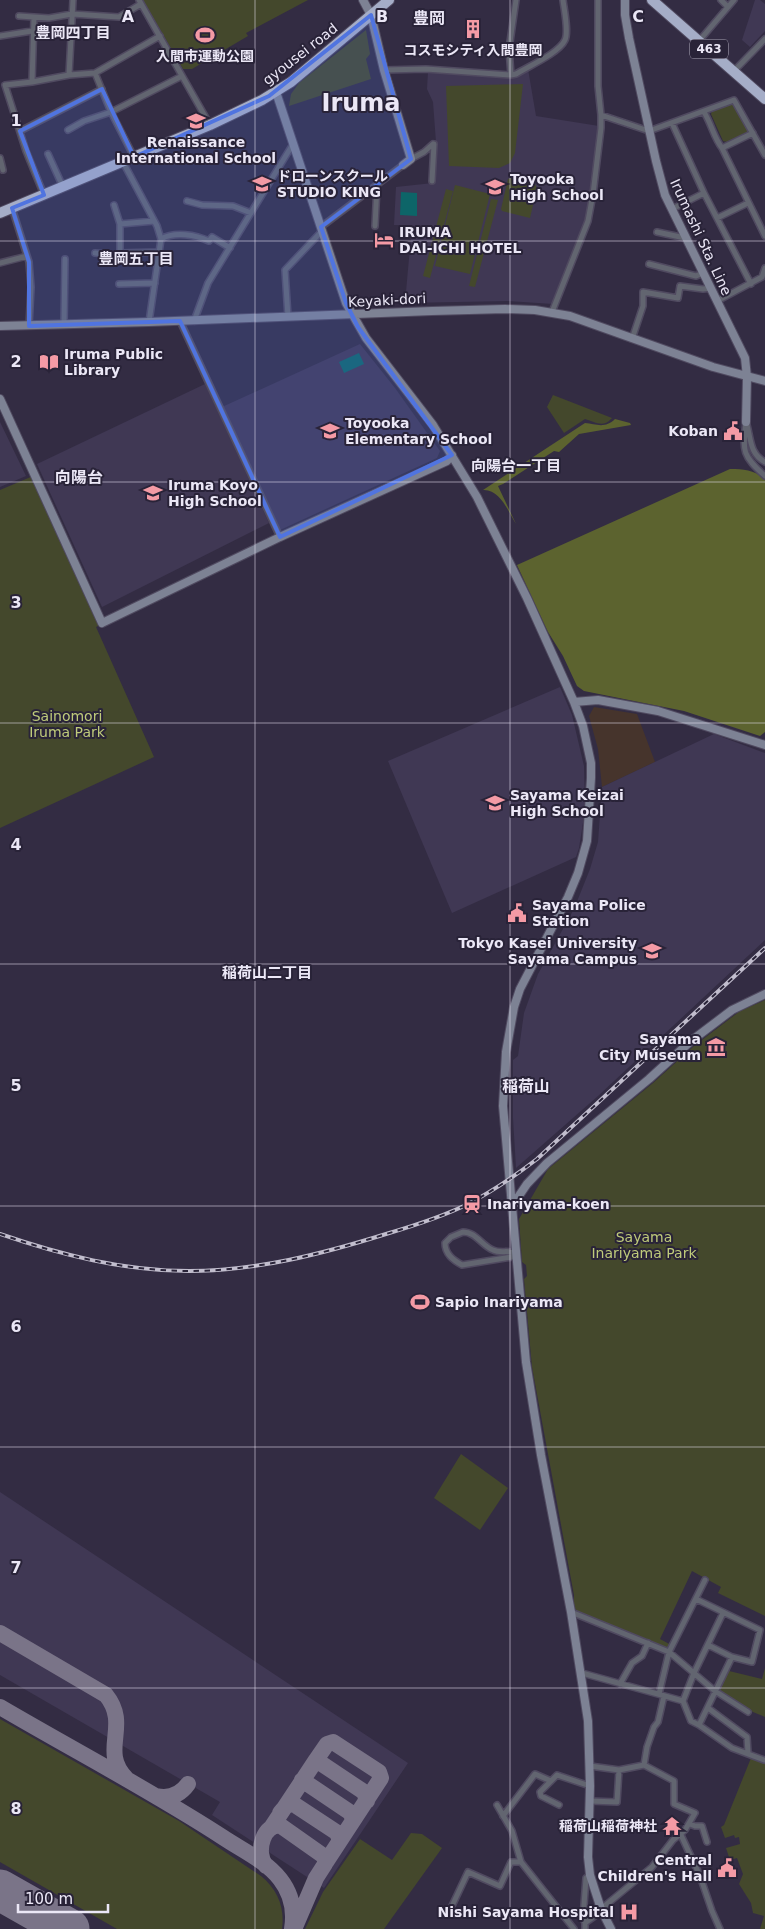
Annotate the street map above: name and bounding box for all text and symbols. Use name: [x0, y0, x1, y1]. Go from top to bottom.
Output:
text: A: [122, 7, 135, 26]
text: B: [376, 7, 388, 26]
text: C: [632, 7, 644, 26]
district label: 豊岡: [413, 9, 445, 28]
building icon: コスモシティ入間豊岡: [462, 18, 484, 40]
street label: gyousei road: [259, 20, 341, 88]
district label: 豊岡四丁目: [35, 24, 111, 42]
sports icon: 入間市運動公園: [194, 24, 216, 46]
road number: 463: [690, 40, 728, 59]
place label: コスモシティ入間豊岡: [403, 42, 543, 58]
place label: 入間市運動公園: [156, 48, 254, 64]
district label: Iruma: [321, 89, 401, 117]
school or university icon: Renaissance International School: [185, 110, 207, 132]
text: 1: [10, 111, 22, 130]
place label: Renaissance International School: [116, 134, 276, 166]
place label: ドローンスクール STUDIO KING: [277, 168, 388, 200]
place label: Toyooka High School: [510, 171, 604, 203]
school or university icon: ドローンスクール STUDIO KING: [251, 173, 273, 195]
school or university icon: Toyooka High School: [484, 176, 506, 198]
street label: Irumashi Sta. Line: [667, 176, 735, 298]
place label: IRUMA DAI-ICHI HOTEL: [399, 224, 521, 256]
hotel icon: IRUMA DAI-ICHI HOTEL: [373, 229, 395, 251]
district label: 豊岡五丁目: [98, 250, 174, 268]
street label: Keyaki-dori: [348, 290, 426, 310]
place label: Iruma Public Library: [64, 346, 163, 378]
library icon: Iruma Public Library: [38, 351, 60, 373]
text: 2: [10, 352, 22, 371]
place label: Toyooka Elementary School: [345, 415, 492, 447]
school or university icon: Toyooka Elementary School: [319, 420, 341, 442]
public building icon: Koban: [722, 420, 744, 442]
place label: Koban: [668, 423, 718, 439]
district label: 向陽台一丁目: [471, 457, 561, 475]
district label: 向陽台: [55, 468, 103, 487]
place label: Iruma Koyo High School: [168, 477, 262, 509]
school or university icon: Iruma Koyo High School: [142, 482, 164, 504]
text: 3: [10, 593, 22, 612]
park label: Sainomori Iruma Park: [29, 708, 106, 740]
place label: Sayama Keizai High School: [510, 787, 624, 819]
school or university icon: Sayama Keizai High School: [484, 792, 506, 814]
text: 4: [10, 835, 22, 854]
place label: Sayama Police Station: [532, 897, 646, 929]
public building icon: Sayama Police Station: [506, 902, 528, 924]
place label: Tokyo Kasei University Sayama Campus: [458, 935, 637, 967]
school or university icon: Tokyo Kasei University Sayama Campus: [641, 940, 663, 962]
district label: 稲荷山二丁目: [222, 964, 312, 982]
place label: Sayama City Museum: [599, 1031, 701, 1063]
museum icon: Sayama City Museum: [705, 1036, 727, 1058]
text: 5: [10, 1076, 22, 1095]
district label: 稲荷山: [502, 1077, 550, 1096]
station icon: Inariyama-koen: [461, 1193, 483, 1215]
place label: Inariyama-koen: [487, 1196, 610, 1212]
park label: Sayama Inariyama Park: [591, 1229, 697, 1261]
sports icon: Sapio Inariyama: [409, 1291, 431, 1313]
place label: Sapio Inariyama: [435, 1294, 563, 1310]
text: 6: [10, 1317, 22, 1336]
text: 7: [10, 1558, 22, 1577]
text: 8: [10, 1799, 22, 1818]
temple icon: 稲荷山稲荷神社: [661, 1815, 683, 1837]
place label: 稲荷山稲荷神社: [559, 1818, 657, 1834]
place label: Central Children's Hall: [598, 1852, 712, 1884]
public building icon: Central Children's Hall: [716, 1857, 738, 1879]
scale bar: [18, 1882, 108, 1914]
text: 100 m: [25, 1890, 73, 1908]
hospital icon: Nishi Sayama Hospital: [618, 1901, 640, 1923]
place label: Nishi Sayama Hospital: [438, 1904, 614, 1920]

